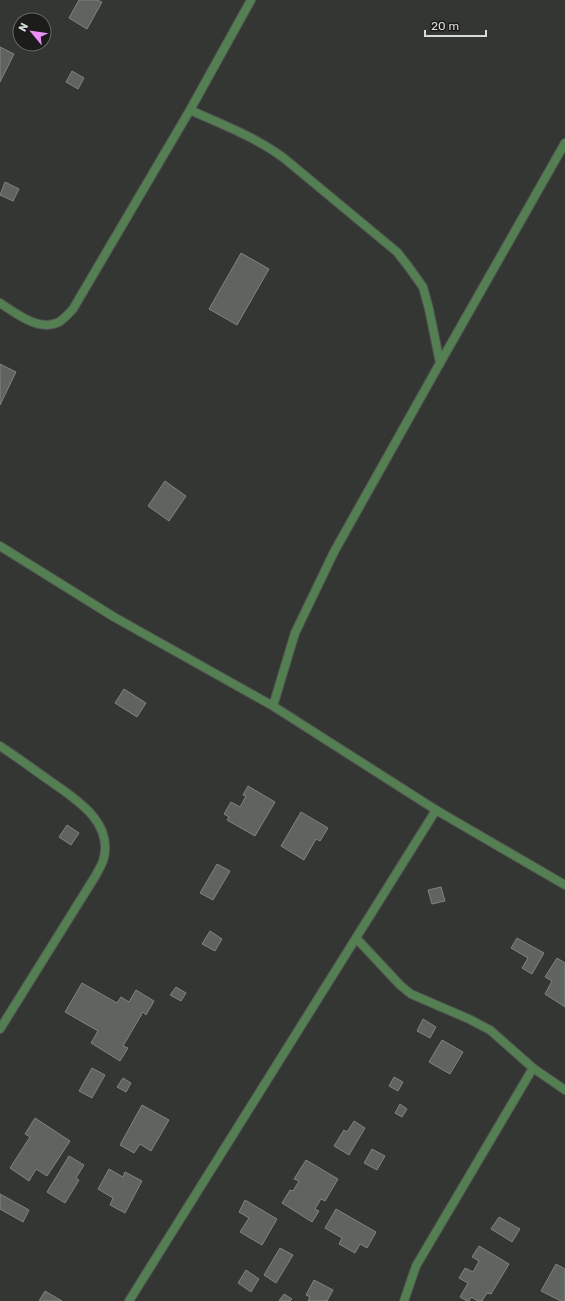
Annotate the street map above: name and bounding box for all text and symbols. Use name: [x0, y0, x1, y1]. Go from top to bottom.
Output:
north arrow: [12, 12, 52, 52]
scale bar: [425, 12, 486, 38]
text: 20 m: [431, 19, 459, 33]
text: N: [16, 21, 31, 34]

